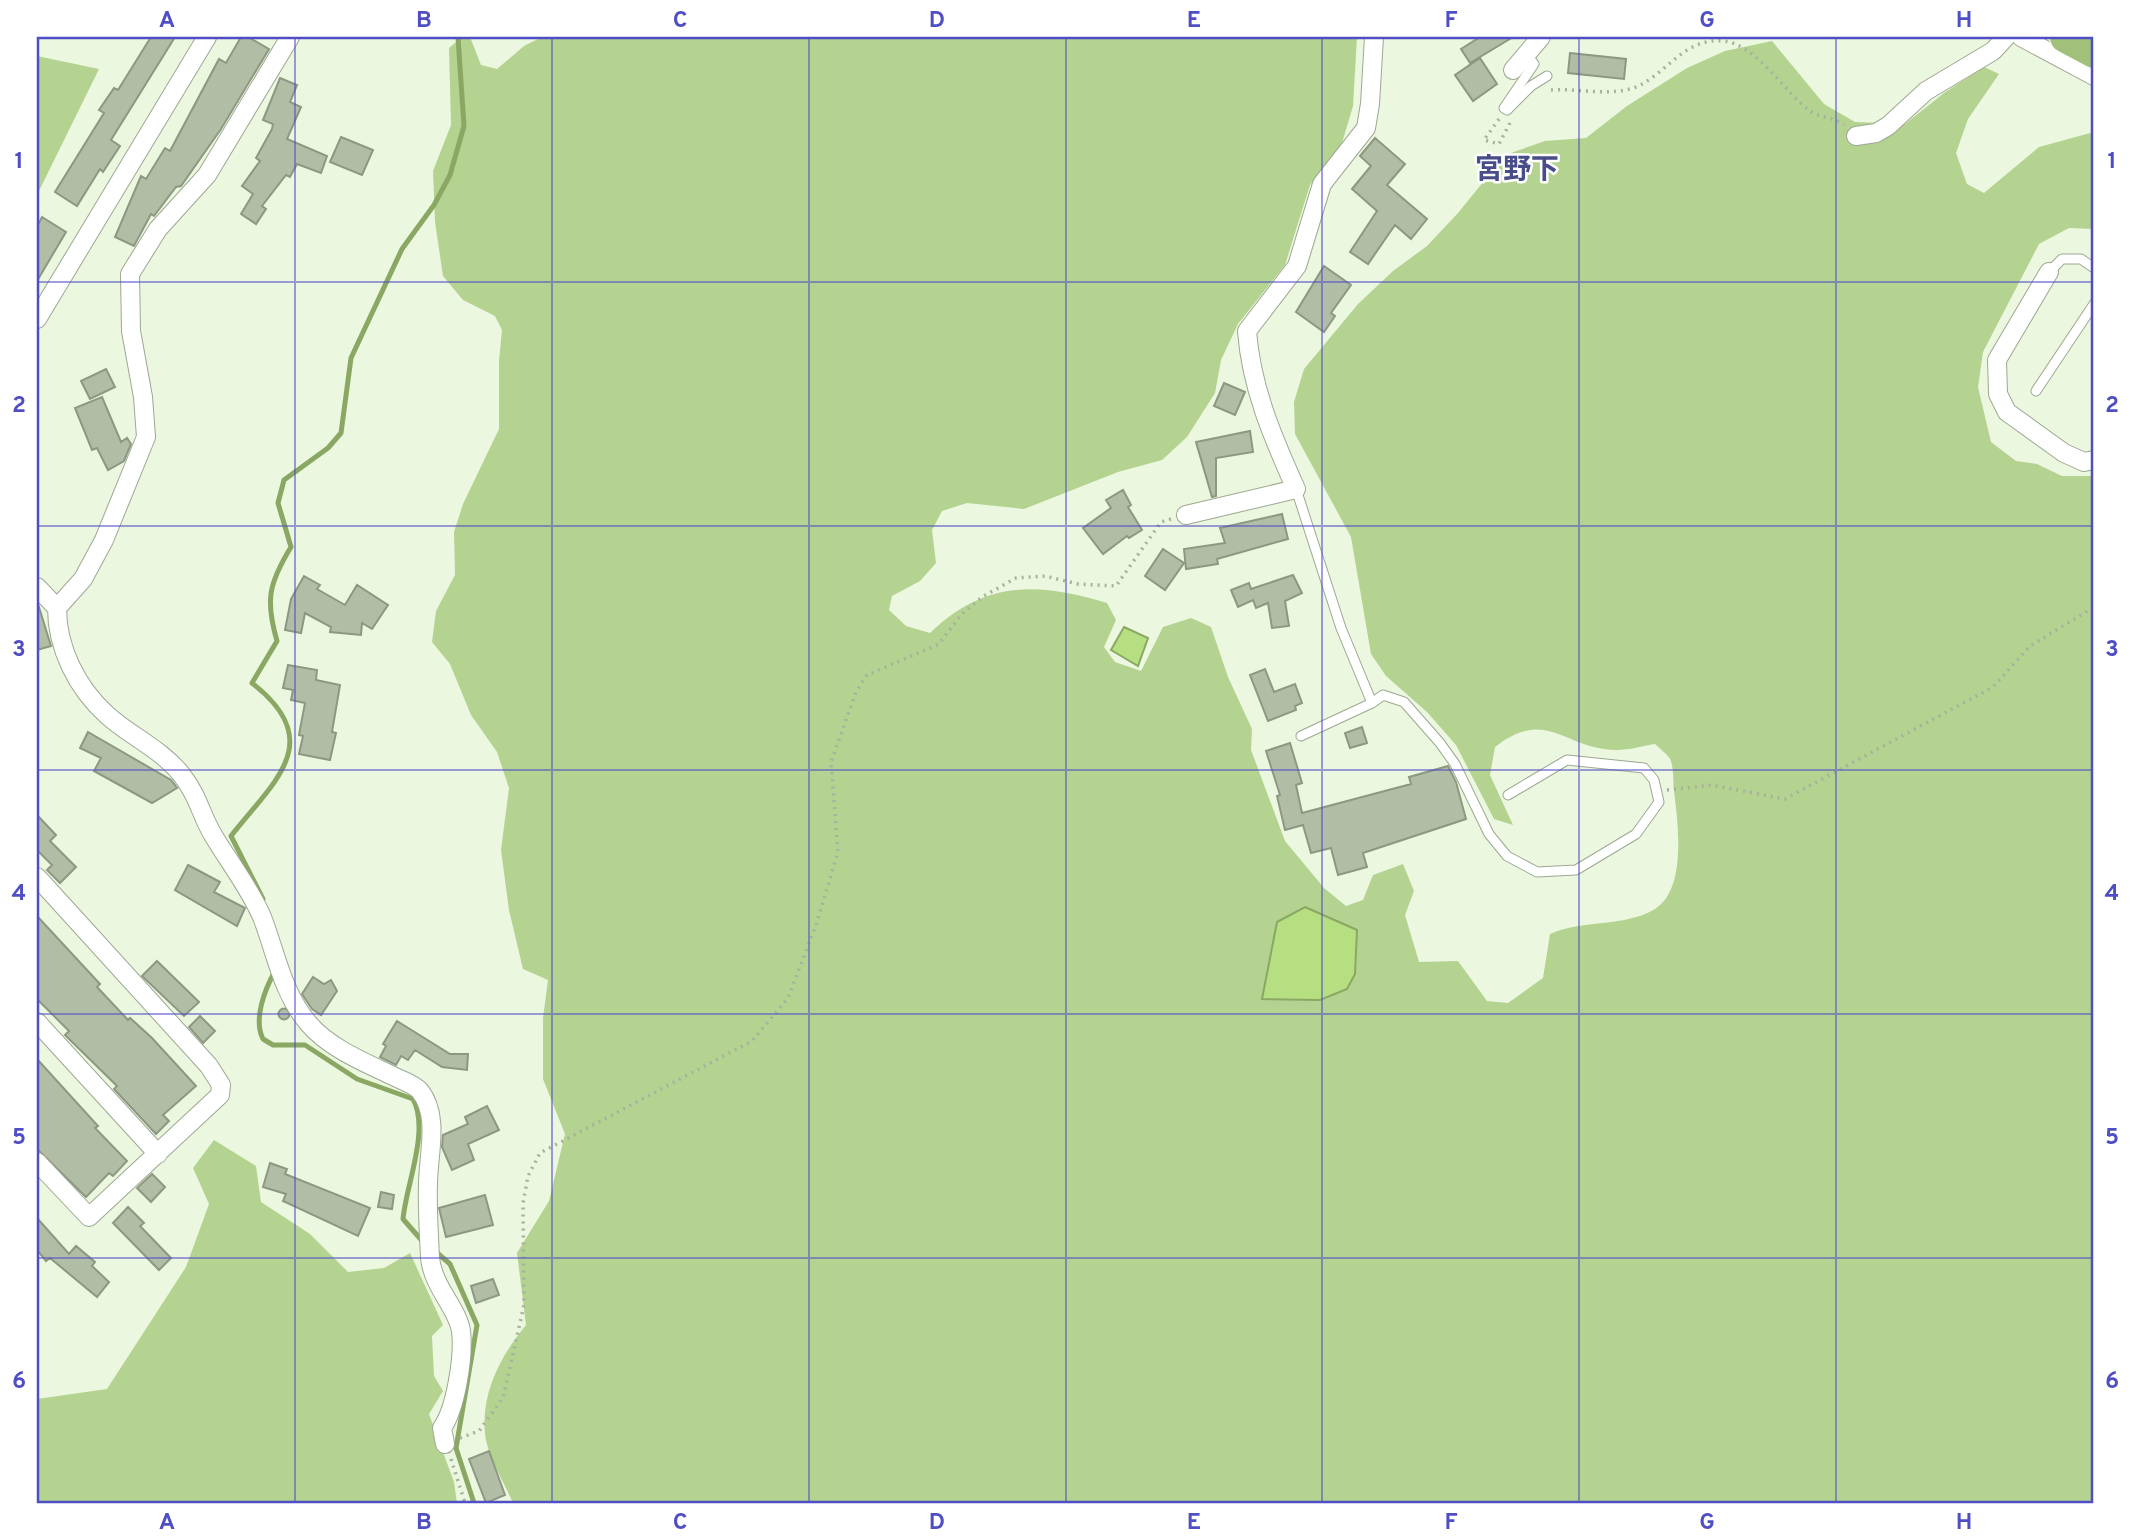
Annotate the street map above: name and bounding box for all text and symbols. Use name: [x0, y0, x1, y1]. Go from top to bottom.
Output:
text: A: [159, 7, 175, 36]
text: B: [416, 7, 432, 36]
text: C: [673, 7, 687, 36]
text: D: [929, 7, 945, 36]
text: E: [1187, 7, 1201, 36]
text: F: [1444, 7, 1458, 36]
text: G: [1699, 7, 1715, 36]
text: H: [1956, 7, 1972, 36]
text: 1: [14, 148, 24, 177]
text: 1: [2107, 148, 2117, 177]
district label: 宮野下: [1475, 153, 1559, 189]
text: 2: [12, 392, 26, 421]
text: 2: [2105, 392, 2119, 421]
text: 3: [12, 636, 26, 665]
text: 3: [2105, 636, 2119, 665]
text: 4: [12, 880, 26, 909]
text: 4: [2105, 880, 2119, 909]
text: 5: [12, 1124, 26, 1153]
text: 5: [2105, 1124, 2119, 1153]
text: 6: [12, 1368, 26, 1397]
text: 6: [2105, 1368, 2119, 1397]
text: A: [159, 1509, 175, 1538]
text: B: [416, 1509, 432, 1538]
text: C: [673, 1509, 687, 1538]
text: D: [929, 1509, 945, 1538]
text: E: [1187, 1509, 1201, 1538]
text: F: [1444, 1509, 1458, 1538]
text: G: [1699, 1509, 1715, 1538]
text: H: [1956, 1509, 1972, 1538]

